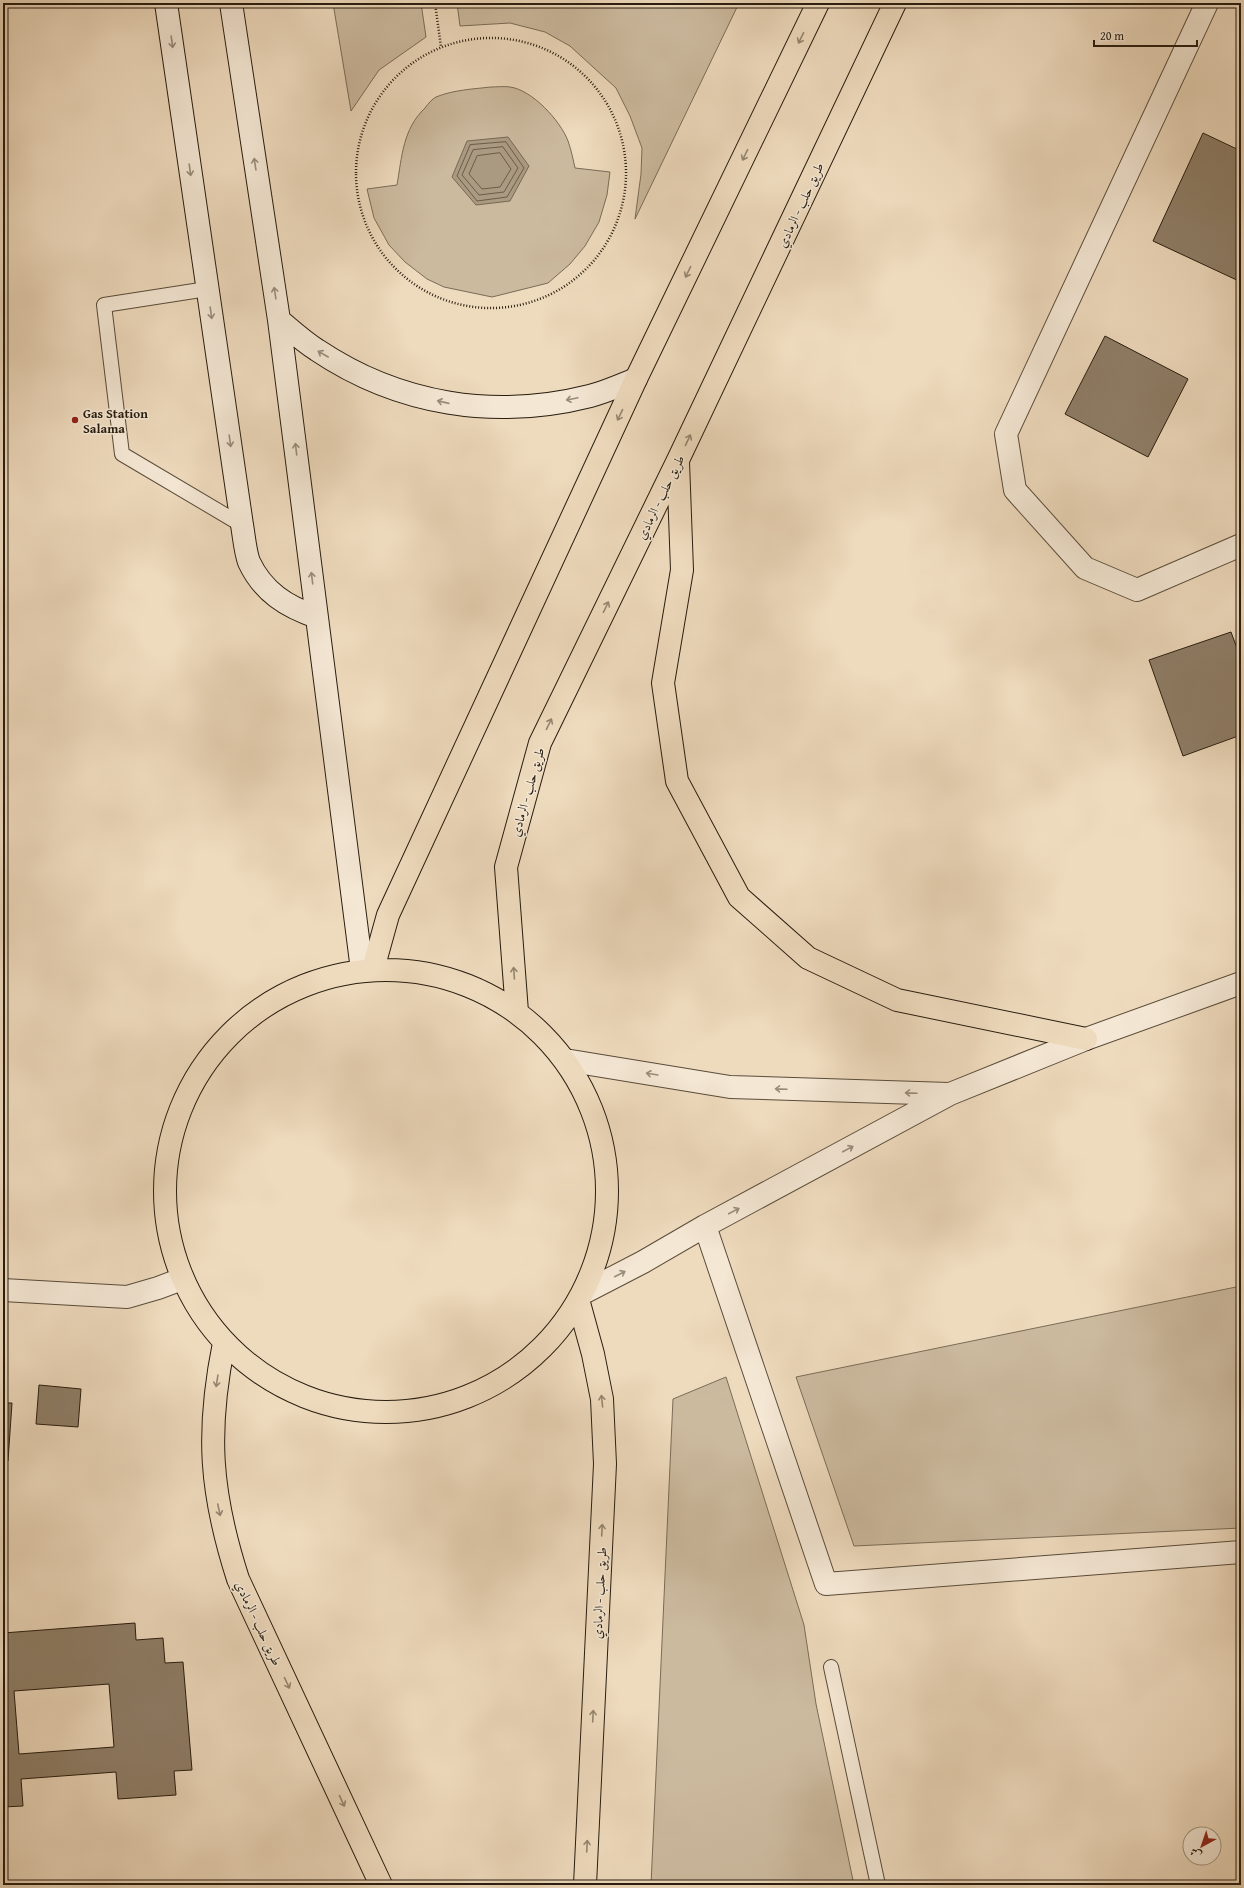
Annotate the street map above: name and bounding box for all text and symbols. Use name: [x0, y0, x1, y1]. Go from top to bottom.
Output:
scale bar: [1094, 22, 1197, 48]
text: 20 m: [1100, 27, 1124, 44]
one-way arrow: [797, 32, 804, 44]
one-way arrow: [168, 35, 176, 48]
one-way arrow: [741, 149, 748, 161]
one-way arrow: [251, 158, 259, 171]
street label: طريق حلب - الرمادي: [772, 160, 829, 251]
one-way arrow: [186, 163, 194, 176]
one-way arrow: [684, 266, 691, 278]
one-way arrow: [271, 286, 279, 299]
one-way arrow: [207, 306, 215, 319]
one-way arrow: [317, 350, 329, 358]
one-way arrow: [566, 396, 579, 404]
one-way arrow: [437, 398, 450, 406]
place label: Gas Station Salama: [83, 404, 148, 438]
one-way arrow: [616, 408, 623, 420]
marker: Gas Station Salama: [70, 415, 80, 425]
one-way arrow: [685, 434, 692, 446]
one-way arrow: [226, 435, 234, 448]
one-way arrow: [292, 443, 300, 456]
street label: طريق حلب - الرمادي: [632, 452, 690, 543]
one-way arrow: [309, 572, 316, 585]
one-way arrow: [603, 601, 611, 613]
one-way arrow: [546, 718, 553, 730]
street label: طريق حلب - الرمادي: [506, 745, 550, 839]
one-way arrow: [510, 967, 517, 980]
one-way arrow: [646, 1070, 659, 1078]
one-way arrow: [775, 1085, 788, 1092]
one-way arrow: [905, 1089, 918, 1096]
one-way arrow: [842, 1145, 854, 1152]
one-way arrow: [727, 1206, 739, 1214]
one-way arrow: [614, 1270, 626, 1277]
one-way arrow: [213, 1374, 221, 1387]
one-way arrow: [598, 1395, 606, 1408]
one-way arrow: [216, 1503, 224, 1516]
one-way arrow: [599, 1524, 606, 1537]
street label: طريق حلب - الرمادي: [588, 1547, 612, 1640]
street label: طريق حلب - الرمادي: [230, 1578, 287, 1669]
one-way arrow: [284, 1676, 291, 1688]
one-way arrow: [589, 1710, 597, 1723]
one-way arrow: [339, 1794, 346, 1806]
north arrow: [1182, 1826, 1222, 1866]
one-way arrow: [583, 1840, 590, 1853]
text: ش: [1186, 1844, 1205, 1863]

